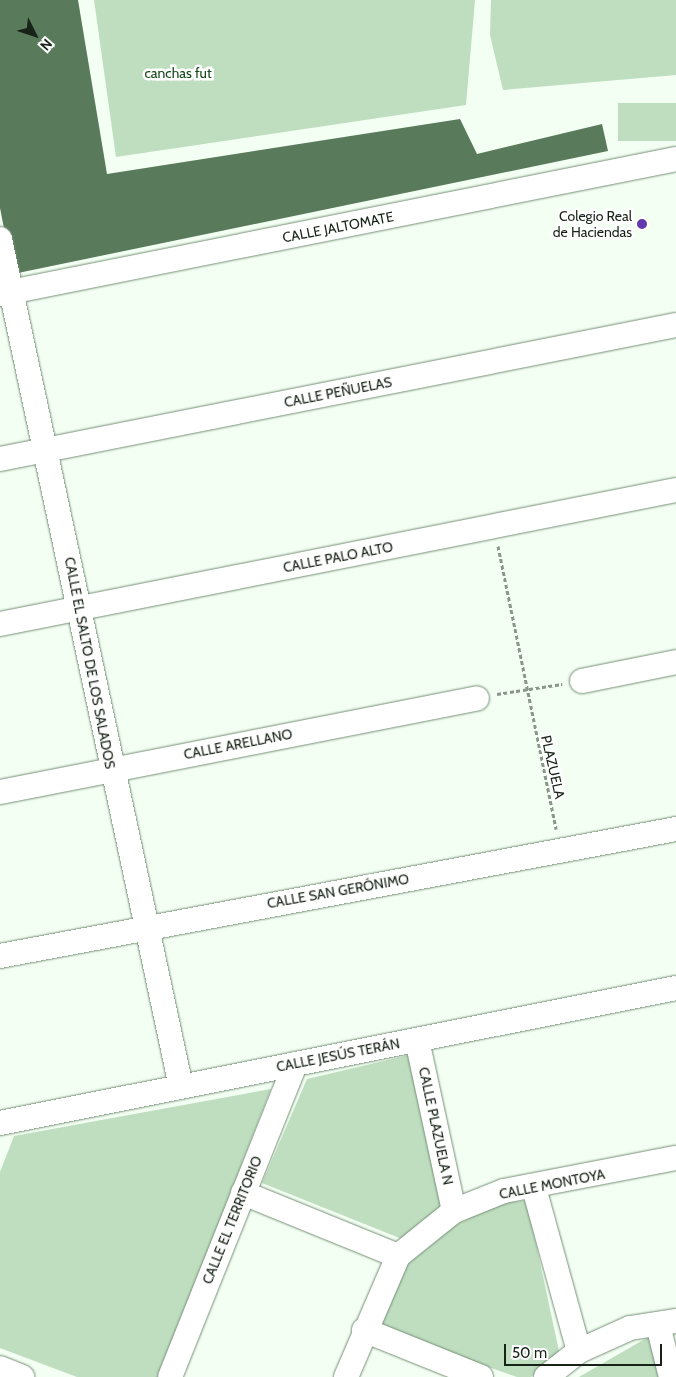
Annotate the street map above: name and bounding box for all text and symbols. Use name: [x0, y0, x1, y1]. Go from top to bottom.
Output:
north arrow: [10, 10, 60, 60]
text: N: [36, 35, 56, 54]
park label: canchas fut: [144, 65, 212, 81]
street label: CALLE JALTOMATE: [281, 208, 395, 246]
place label: Colegio Real de Haciendas: [553, 208, 632, 240]
marker: Colegio Real de Haciendas: [636, 218, 648, 230]
street label: CALLE PEÑUELAS: [283, 373, 393, 411]
street label: CALLE PALO ALTO: [282, 538, 394, 576]
street label: CALLE EL SALTO DE LOS SALADOS: [61, 556, 119, 770]
street label: CALLE ARELLANO: [182, 725, 294, 763]
street label: PLAZUELA: [538, 734, 568, 800]
street label: CALLE SAN GERÓNIMO: [266, 870, 410, 912]
street label: CALLE JESÚS TERÁN: [275, 1035, 401, 1075]
street label: CALLE PLAZUELA N: [415, 1066, 457, 1186]
street label: CALLE EL TERRITORIO: [199, 1154, 265, 1286]
street label: CALLE MONTOYA: [498, 1166, 606, 1202]
scale bar: [506, 1334, 664, 1366]
text: 50 m: [512, 1344, 547, 1362]

